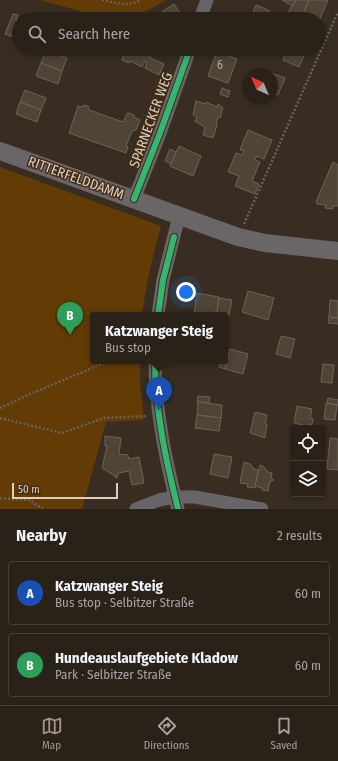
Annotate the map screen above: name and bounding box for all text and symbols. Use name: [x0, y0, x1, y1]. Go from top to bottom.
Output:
search box: [12, 12, 326, 56]
icon: search: [26, 23, 48, 45]
text: Search here: [58, 25, 130, 43]
house number: 6: [217, 58, 223, 72]
north arrow: [242, 68, 278, 104]
street label: SPARNECKER WEG: [126, 70, 176, 170]
street label: RITTERFELDDAMM: [26, 153, 126, 203]
your location: [176, 282, 196, 302]
pin: B: [57, 302, 83, 335]
popup: [90, 312, 228, 364]
text: Katzwanger Steig: [105, 322, 213, 340]
text: Bus stop: [105, 340, 151, 355]
pin: A: [146, 377, 172, 410]
map controls: [290, 425, 326, 497]
button: locate: [290, 425, 326, 461]
button: layers: [290, 461, 326, 497]
scale bar: [12, 481, 118, 500]
text: 50 m: [18, 483, 40, 496]
text: Nearby: [16, 525, 67, 546]
text: 2 results: [277, 528, 322, 543]
text: Katzwanger Steig: [55, 577, 163, 595]
text: A: [26, 586, 34, 601]
text: 60 m: [295, 586, 321, 601]
text: Bus stop · Selbitzer Straße: [55, 595, 194, 610]
text: Hundeauslaufgebiete Kladow: [55, 649, 238, 667]
text: B: [26, 658, 34, 673]
text: 60 m: [295, 658, 321, 673]
text: Park · Selbitzer Straße: [55, 667, 171, 682]
tab: Map: [41, 715, 63, 752]
tab: Directions: [144, 715, 189, 752]
tab: Saved: [271, 715, 297, 752]

